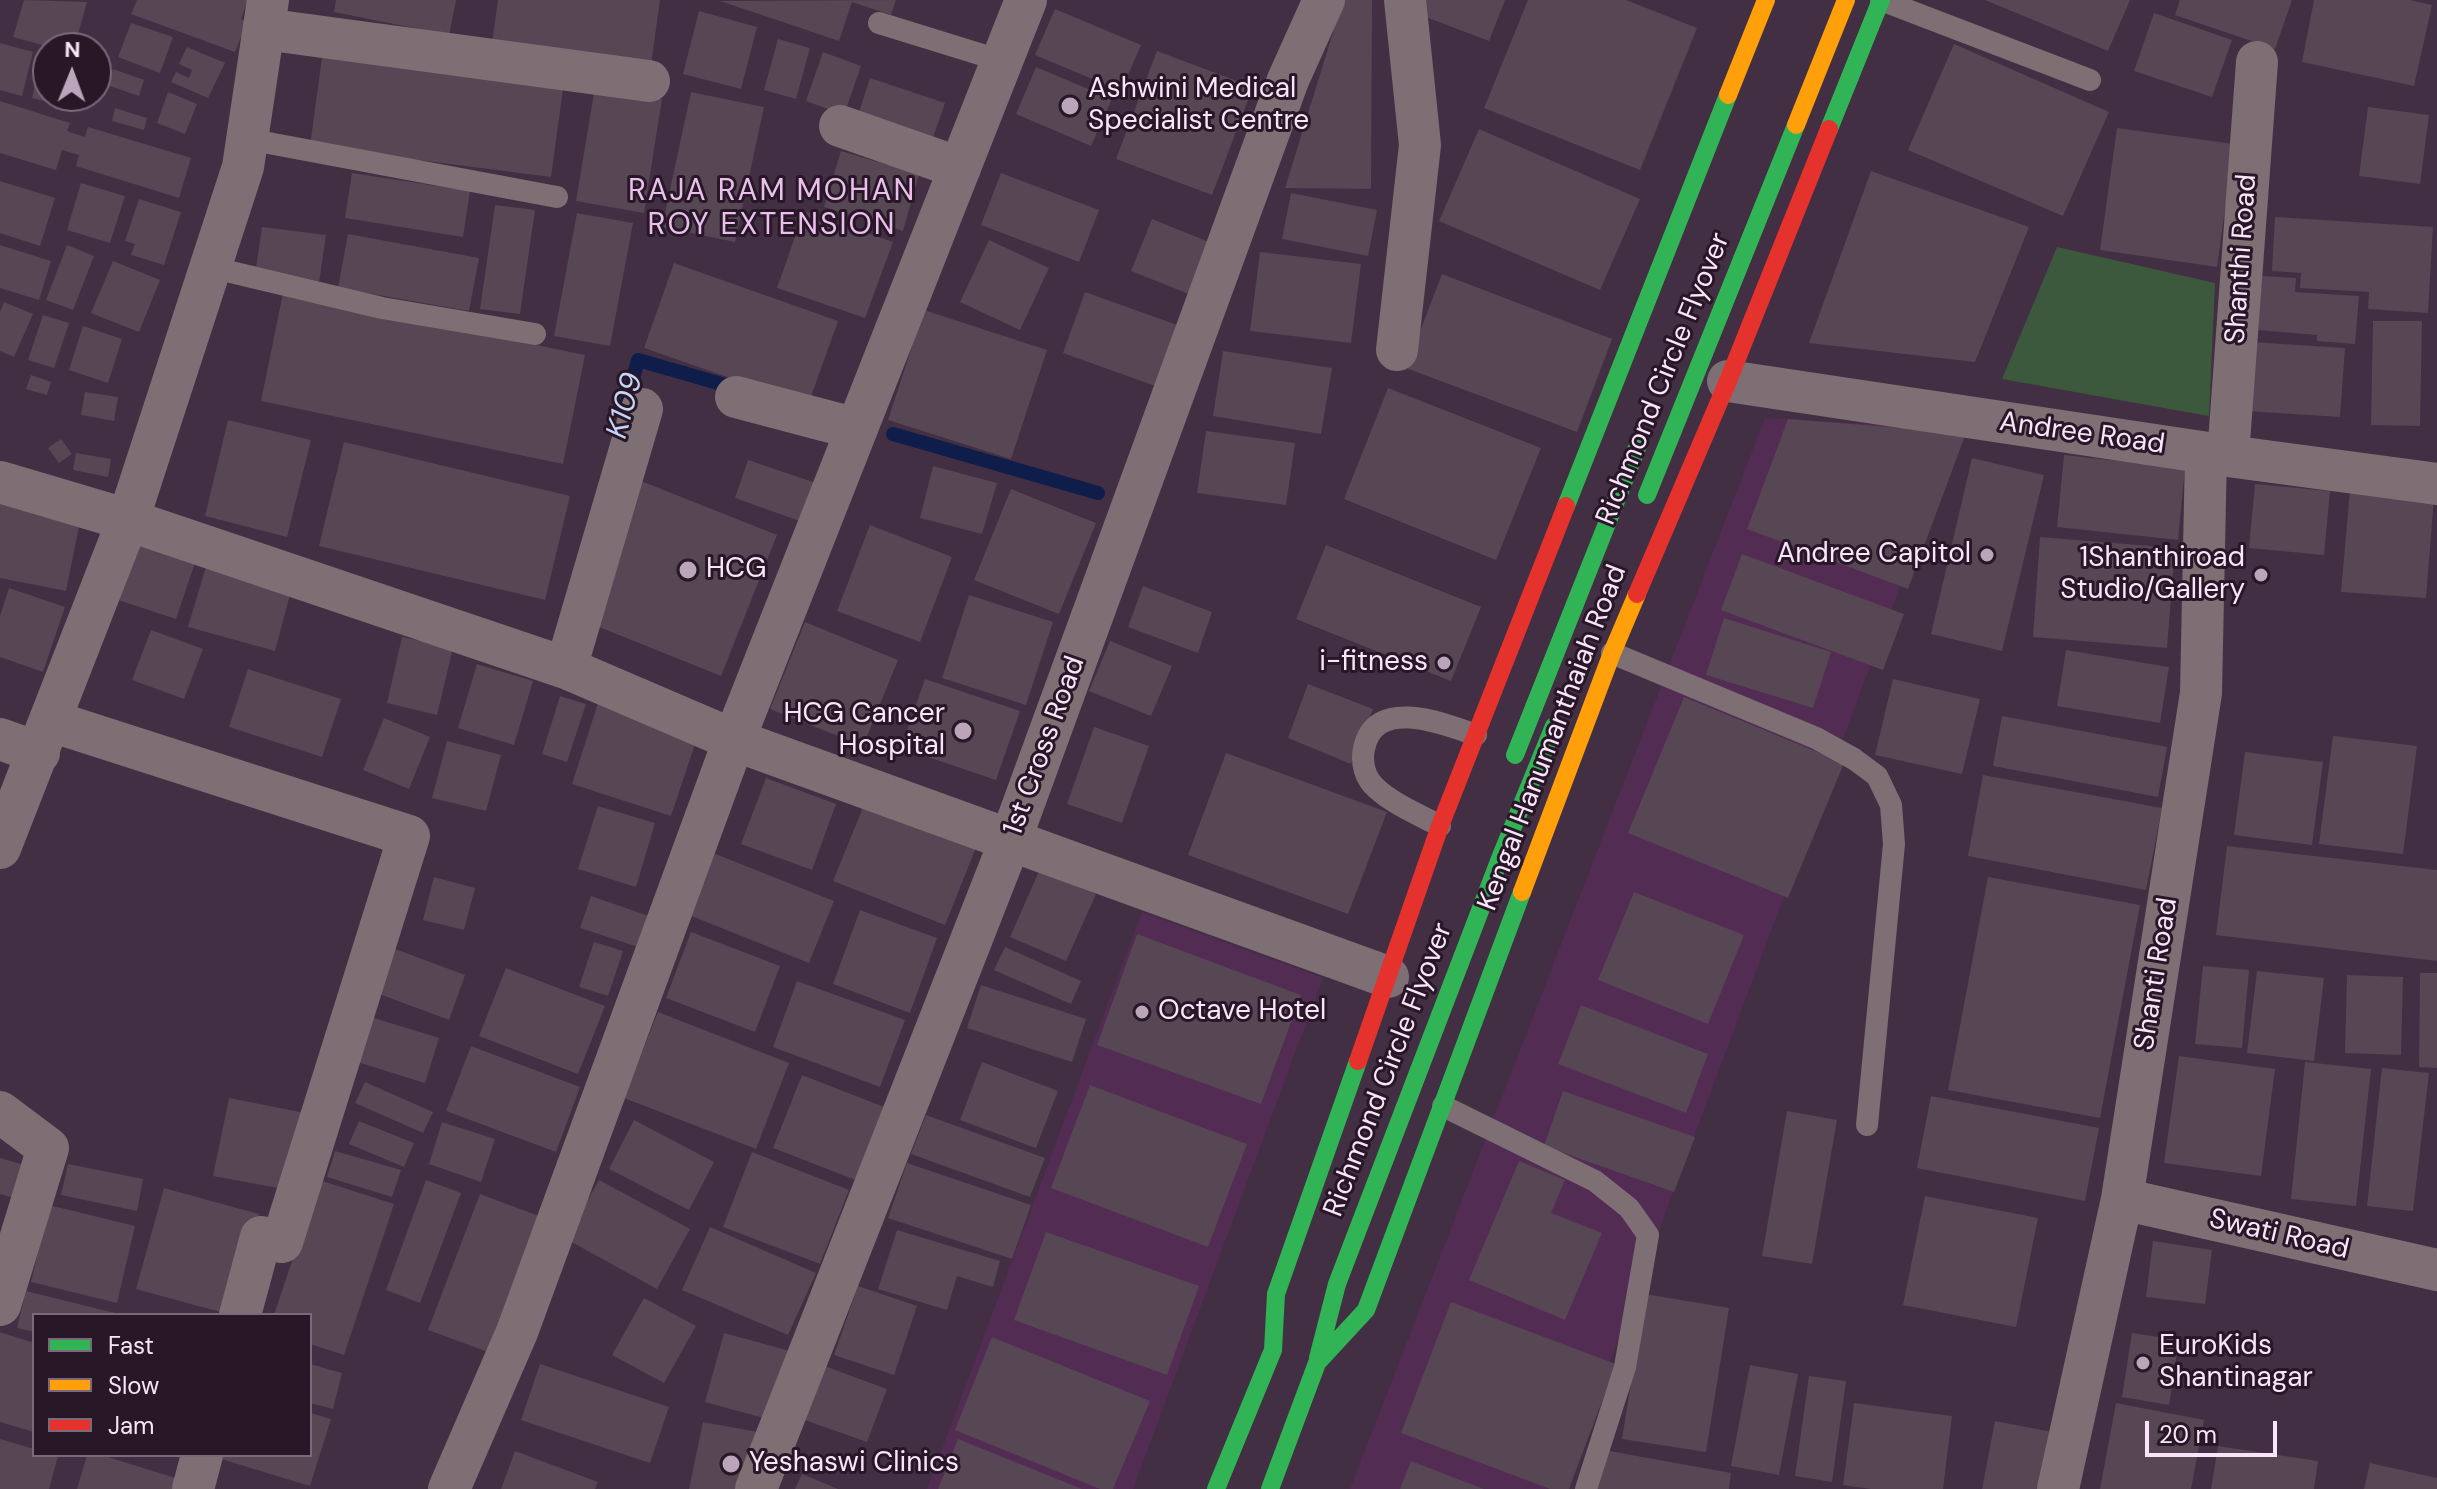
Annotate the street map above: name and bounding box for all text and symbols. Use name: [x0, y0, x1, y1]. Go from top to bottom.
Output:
north arrow: [32, 32, 112, 112]
text: N: [64, 35, 81, 64]
place label: Ashwini Medical Specialist Centre: [1088, 73, 1309, 139]
marker: Ashwini Medical Specialist Centre: [1059, 95, 1081, 117]
street label: Shanthi Road: [2219, 173, 2265, 345]
district label: RAJA RAM MOHAN ROY EXTENSION: [628, 174, 916, 244]
street label: Richmond Circle Flyover: [1590, 228, 1738, 530]
water label: K109: [600, 369, 652, 443]
street label: Andree Road: [1997, 406, 2167, 462]
place label: Andree Capitol: [1777, 538, 1971, 572]
place label: 1Shanthiroad Studio/Gallery: [2060, 542, 2245, 608]
marker: Andree Capitol: [1978, 546, 1996, 564]
place label: HCG: [706, 553, 766, 587]
marker: HCG: [677, 559, 699, 581]
street label: Kengal Hanumanthaiah Road: [1471, 560, 1635, 916]
marker: 1Shanthiroad Studio/Gallery: [2252, 566, 2270, 584]
place label: i-fitness: [1319, 646, 1428, 680]
street label: 1st Cross Road: [997, 652, 1093, 840]
marker: i-fitness: [1435, 654, 1453, 672]
place label: HCG Cancer Hospital: [784, 698, 945, 764]
marker: HCG Cancer Hospital: [952, 720, 974, 742]
street label: Shanti Road: [2128, 895, 2186, 1053]
street label: Richmond Circle Flyover: [1317, 918, 1461, 1222]
place label: Octave Hotel: [1158, 995, 1326, 1029]
marker: Octave Hotel: [1133, 1003, 1151, 1021]
street label: Swati Road: [2206, 1203, 2352, 1267]
legend: [32, 1313, 312, 1457]
text: Fast: [108, 1330, 154, 1361]
place label: EuroKids Shantinagar: [2159, 1330, 2313, 1396]
marker: EuroKids Shantinagar: [2134, 1354, 2152, 1372]
text: Slow: [108, 1370, 159, 1401]
scale bar: [2149, 1405, 2281, 1455]
text: Jam: [108, 1410, 154, 1441]
text: 20 m: [2159, 1419, 2217, 1450]
place label: Yeshaswi Clinics: [749, 1447, 959, 1481]
marker: Yeshaswi Clinics: [720, 1453, 742, 1475]

